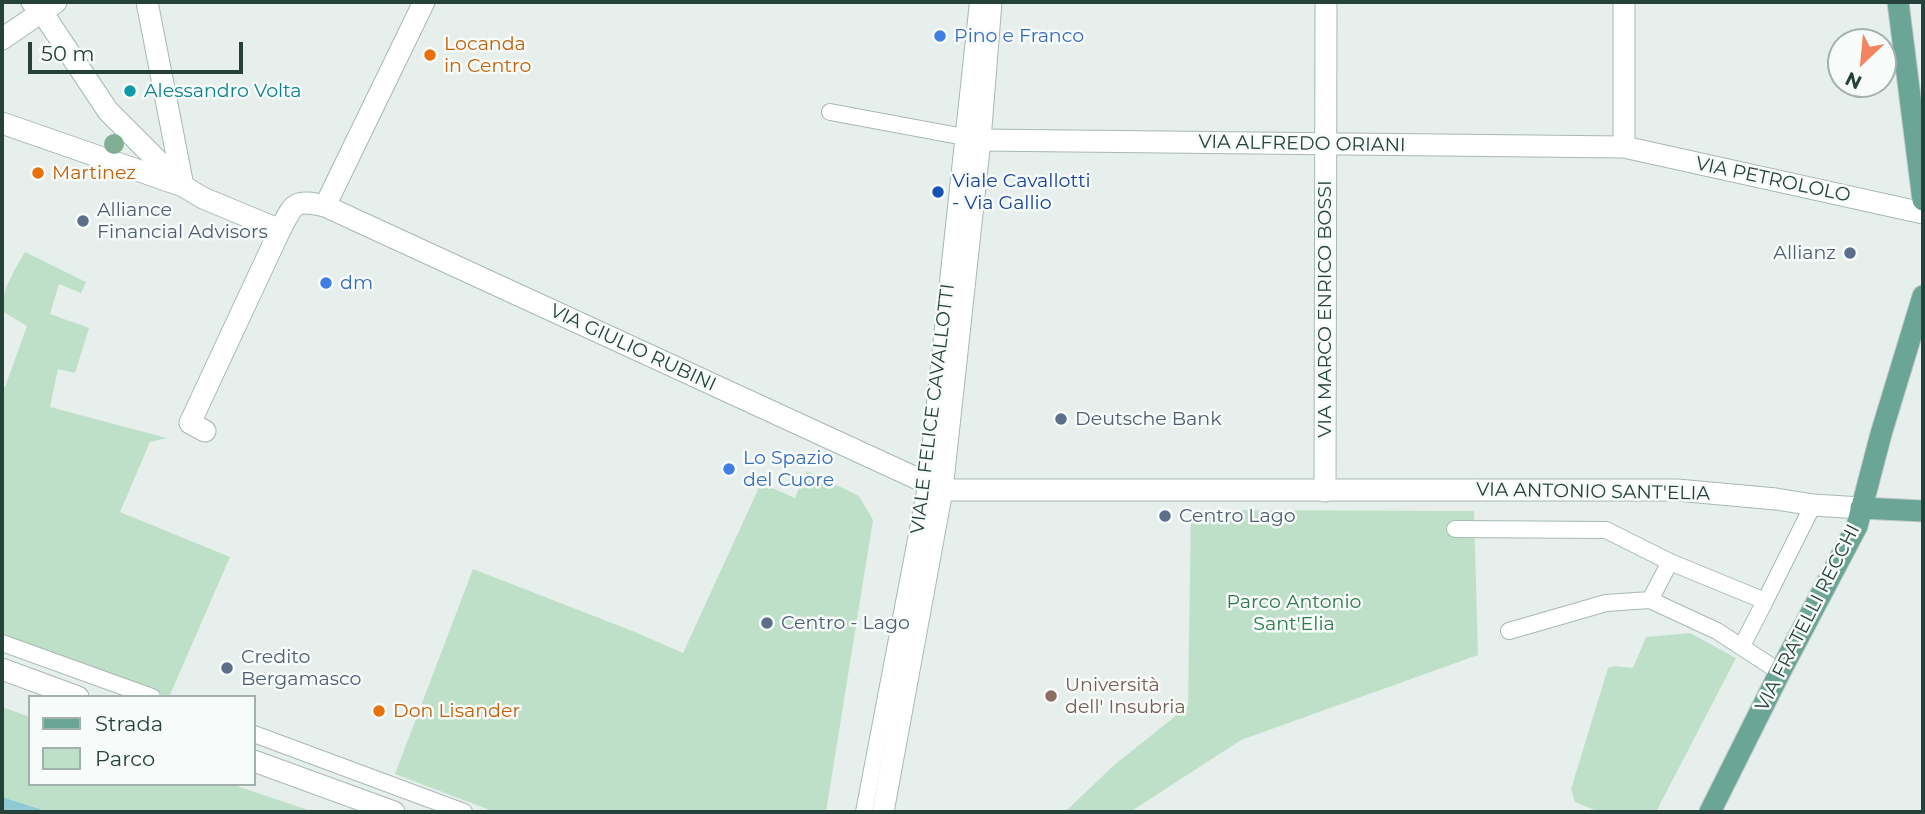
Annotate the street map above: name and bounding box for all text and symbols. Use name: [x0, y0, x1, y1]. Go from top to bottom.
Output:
place label: Pino e Franco: [954, 25, 1084, 47]
scale bar: [32, 28, 247, 72]
marker: Pino e Franco: [932, 28, 948, 44]
north arrow: [1827, 28, 1897, 98]
place label: Locanda in Centro: [444, 33, 531, 77]
text: 50 m: [41, 41, 95, 66]
marker: Locanda in Centro: [422, 47, 438, 63]
text: N: [1842, 67, 1865, 94]
place label: Alessandro Volta: [144, 80, 302, 102]
marker: Alessandro Volta: [122, 83, 138, 99]
street label: VIA ALFREDO ORIANI: [1198, 131, 1406, 157]
street label: VIA PETROLOLO: [1693, 152, 1853, 208]
place label: Martinez: [52, 162, 136, 184]
marker: Martinez: [30, 165, 46, 181]
place label: Viale Cavallotti - Via Gallio: [952, 170, 1091, 214]
street label: VIA MARCO ENRICO BOSSI: [1314, 180, 1336, 438]
marker: Viale Cavallotti - Via Gallio: [930, 184, 946, 200]
place label: Alliance Financial Advisors: [97, 199, 268, 243]
marker: Alliance Financial Advisors: [75, 213, 91, 229]
place label: Allianz: [1773, 242, 1836, 264]
marker: Allianz: [1842, 245, 1858, 261]
place label: dm: [340, 272, 373, 294]
marker: dm: [318, 275, 334, 291]
street label: VIALE FELICE CAVALLOTTI: [906, 283, 960, 535]
street label: VIA GIULIO RUBINI: [546, 299, 720, 397]
place label: Deutsche Bank: [1075, 408, 1222, 430]
marker: Deutsche Bank: [1053, 411, 1069, 427]
place label: Lo Spazio del Cuore: [743, 447, 834, 491]
marker: Lo Spazio del Cuore: [721, 461, 737, 477]
street label: VIA ANTONIO SANT'ELIA: [1476, 479, 1710, 505]
place label: Centro Lago: [1179, 505, 1296, 527]
marker: Centro Lago: [1157, 508, 1173, 524]
street label: VIA FRATELLI RECCHI: [1751, 521, 1865, 715]
park label: Parco Antonio Sant'Elia: [1227, 591, 1361, 635]
place label: Centro - Lago: [781, 612, 910, 634]
marker: Centro - Lago: [759, 615, 775, 631]
place label: Credito Bergamasco: [241, 646, 361, 690]
marker: Credito Bergamasco: [219, 660, 235, 676]
place label: Università dell' Insubria: [1065, 674, 1186, 718]
marker: Università dell' Insubria: [1043, 688, 1059, 704]
legend: [28, 695, 256, 786]
place label: Don Lisander: [393, 700, 520, 722]
marker: Don Lisander: [371, 703, 387, 719]
text: Strada: [95, 711, 163, 736]
text: Parco: [95, 746, 155, 771]

